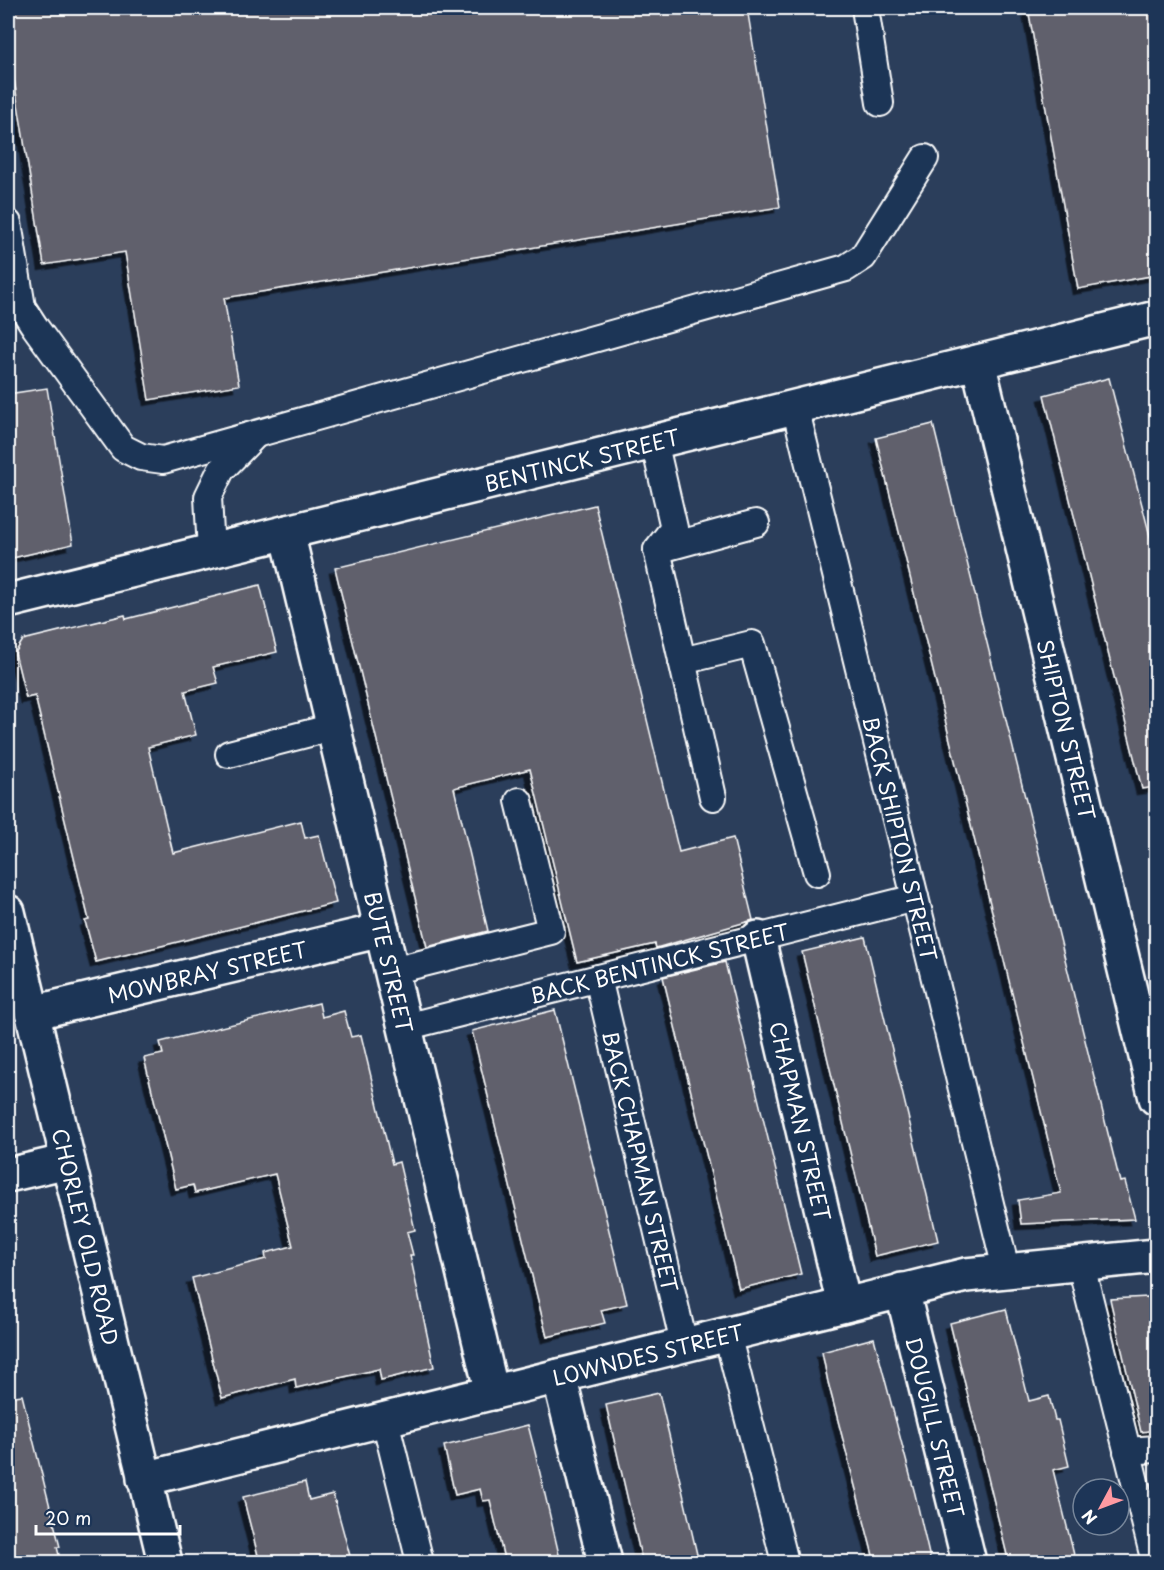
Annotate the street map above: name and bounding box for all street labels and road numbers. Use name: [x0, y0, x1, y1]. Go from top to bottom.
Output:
street label: BENTINCK STREET: [481, 420, 683, 499]
street label: SHIPTON STREET: [1030, 636, 1104, 824]
street label: BACK SHIPTON STREET: [855, 712, 946, 965]
street label: BUTE STREET: [357, 888, 422, 1037]
street label: BACK BENTINCK STREET: [526, 914, 793, 1011]
street label: MOWBRAY STREET: [104, 932, 311, 1011]
street label: CHAPMAN STREET: [762, 1018, 840, 1225]
street label: BACK CHAPMAN STREET: [595, 1027, 687, 1296]
street label: CHORLEY OLD ROAD: [45, 1125, 128, 1348]
street label: LOWNDES STREET: [549, 1315, 747, 1393]
street label: DOUGILL STREET: [898, 1333, 974, 1521]

